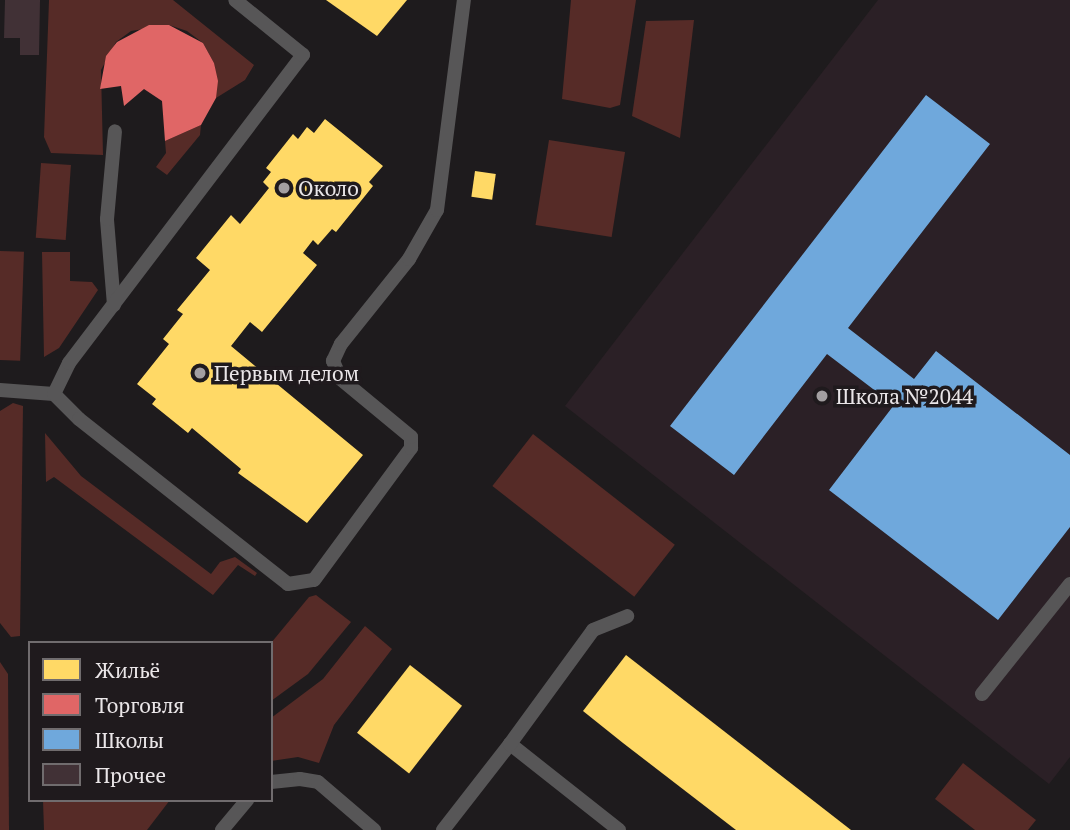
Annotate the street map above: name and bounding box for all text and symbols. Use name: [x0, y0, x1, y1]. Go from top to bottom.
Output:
place label: Около: [298, 175, 359, 201]
marker: Около: [276, 180, 292, 196]
place label: Первым делом: [214, 360, 359, 386]
marker: Первым делом: [192, 365, 208, 381]
place label: Школа №2044: [836, 383, 973, 409]
marker: Школа №2044: [814, 388, 830, 404]
legend: [28, 641, 273, 802]
text: Жильё: [95, 656, 160, 684]
text: Торговля: [95, 691, 184, 719]
text: Школы: [95, 726, 164, 754]
text: Прочее: [95, 761, 166, 789]

